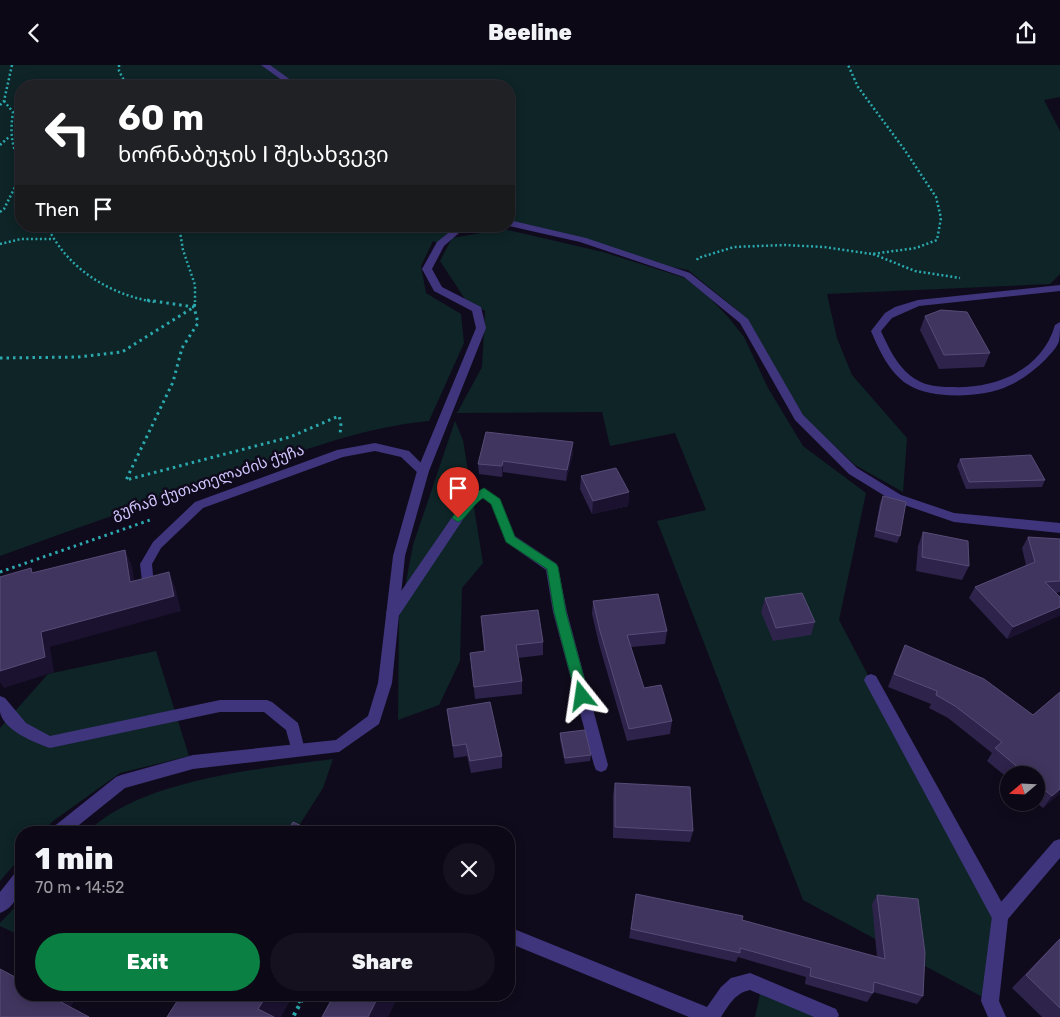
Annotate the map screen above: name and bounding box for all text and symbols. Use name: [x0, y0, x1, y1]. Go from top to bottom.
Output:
icon: back: [20, 19, 48, 47]
text: Beeline: [488, 19, 572, 46]
icon: share: [1012, 19, 1040, 47]
text: 60 m: [118, 97, 204, 139]
icon: left: [35, 100, 100, 165]
text: ხორნაბუჯის I შესახვევი: [118, 141, 389, 168]
icon: arrive: [89, 195, 117, 223]
text: Then: [35, 198, 79, 221]
street label: გურამ ქუთათელაძის ქუჩა: [109, 441, 307, 523]
pin: [437, 467, 479, 518]
icon: arrive: [444, 474, 472, 502]
position arrow: [555, 669, 607, 721]
north arrow: [1000, 766, 1045, 811]
map controls: [1000, 766, 1045, 811]
text: 1 min: [35, 841, 113, 877]
button: close: [443, 843, 495, 895]
text: 70 m · 14:52: [35, 878, 124, 897]
button: Exit: [35, 933, 260, 991]
button: Share: [270, 933, 495, 991]

